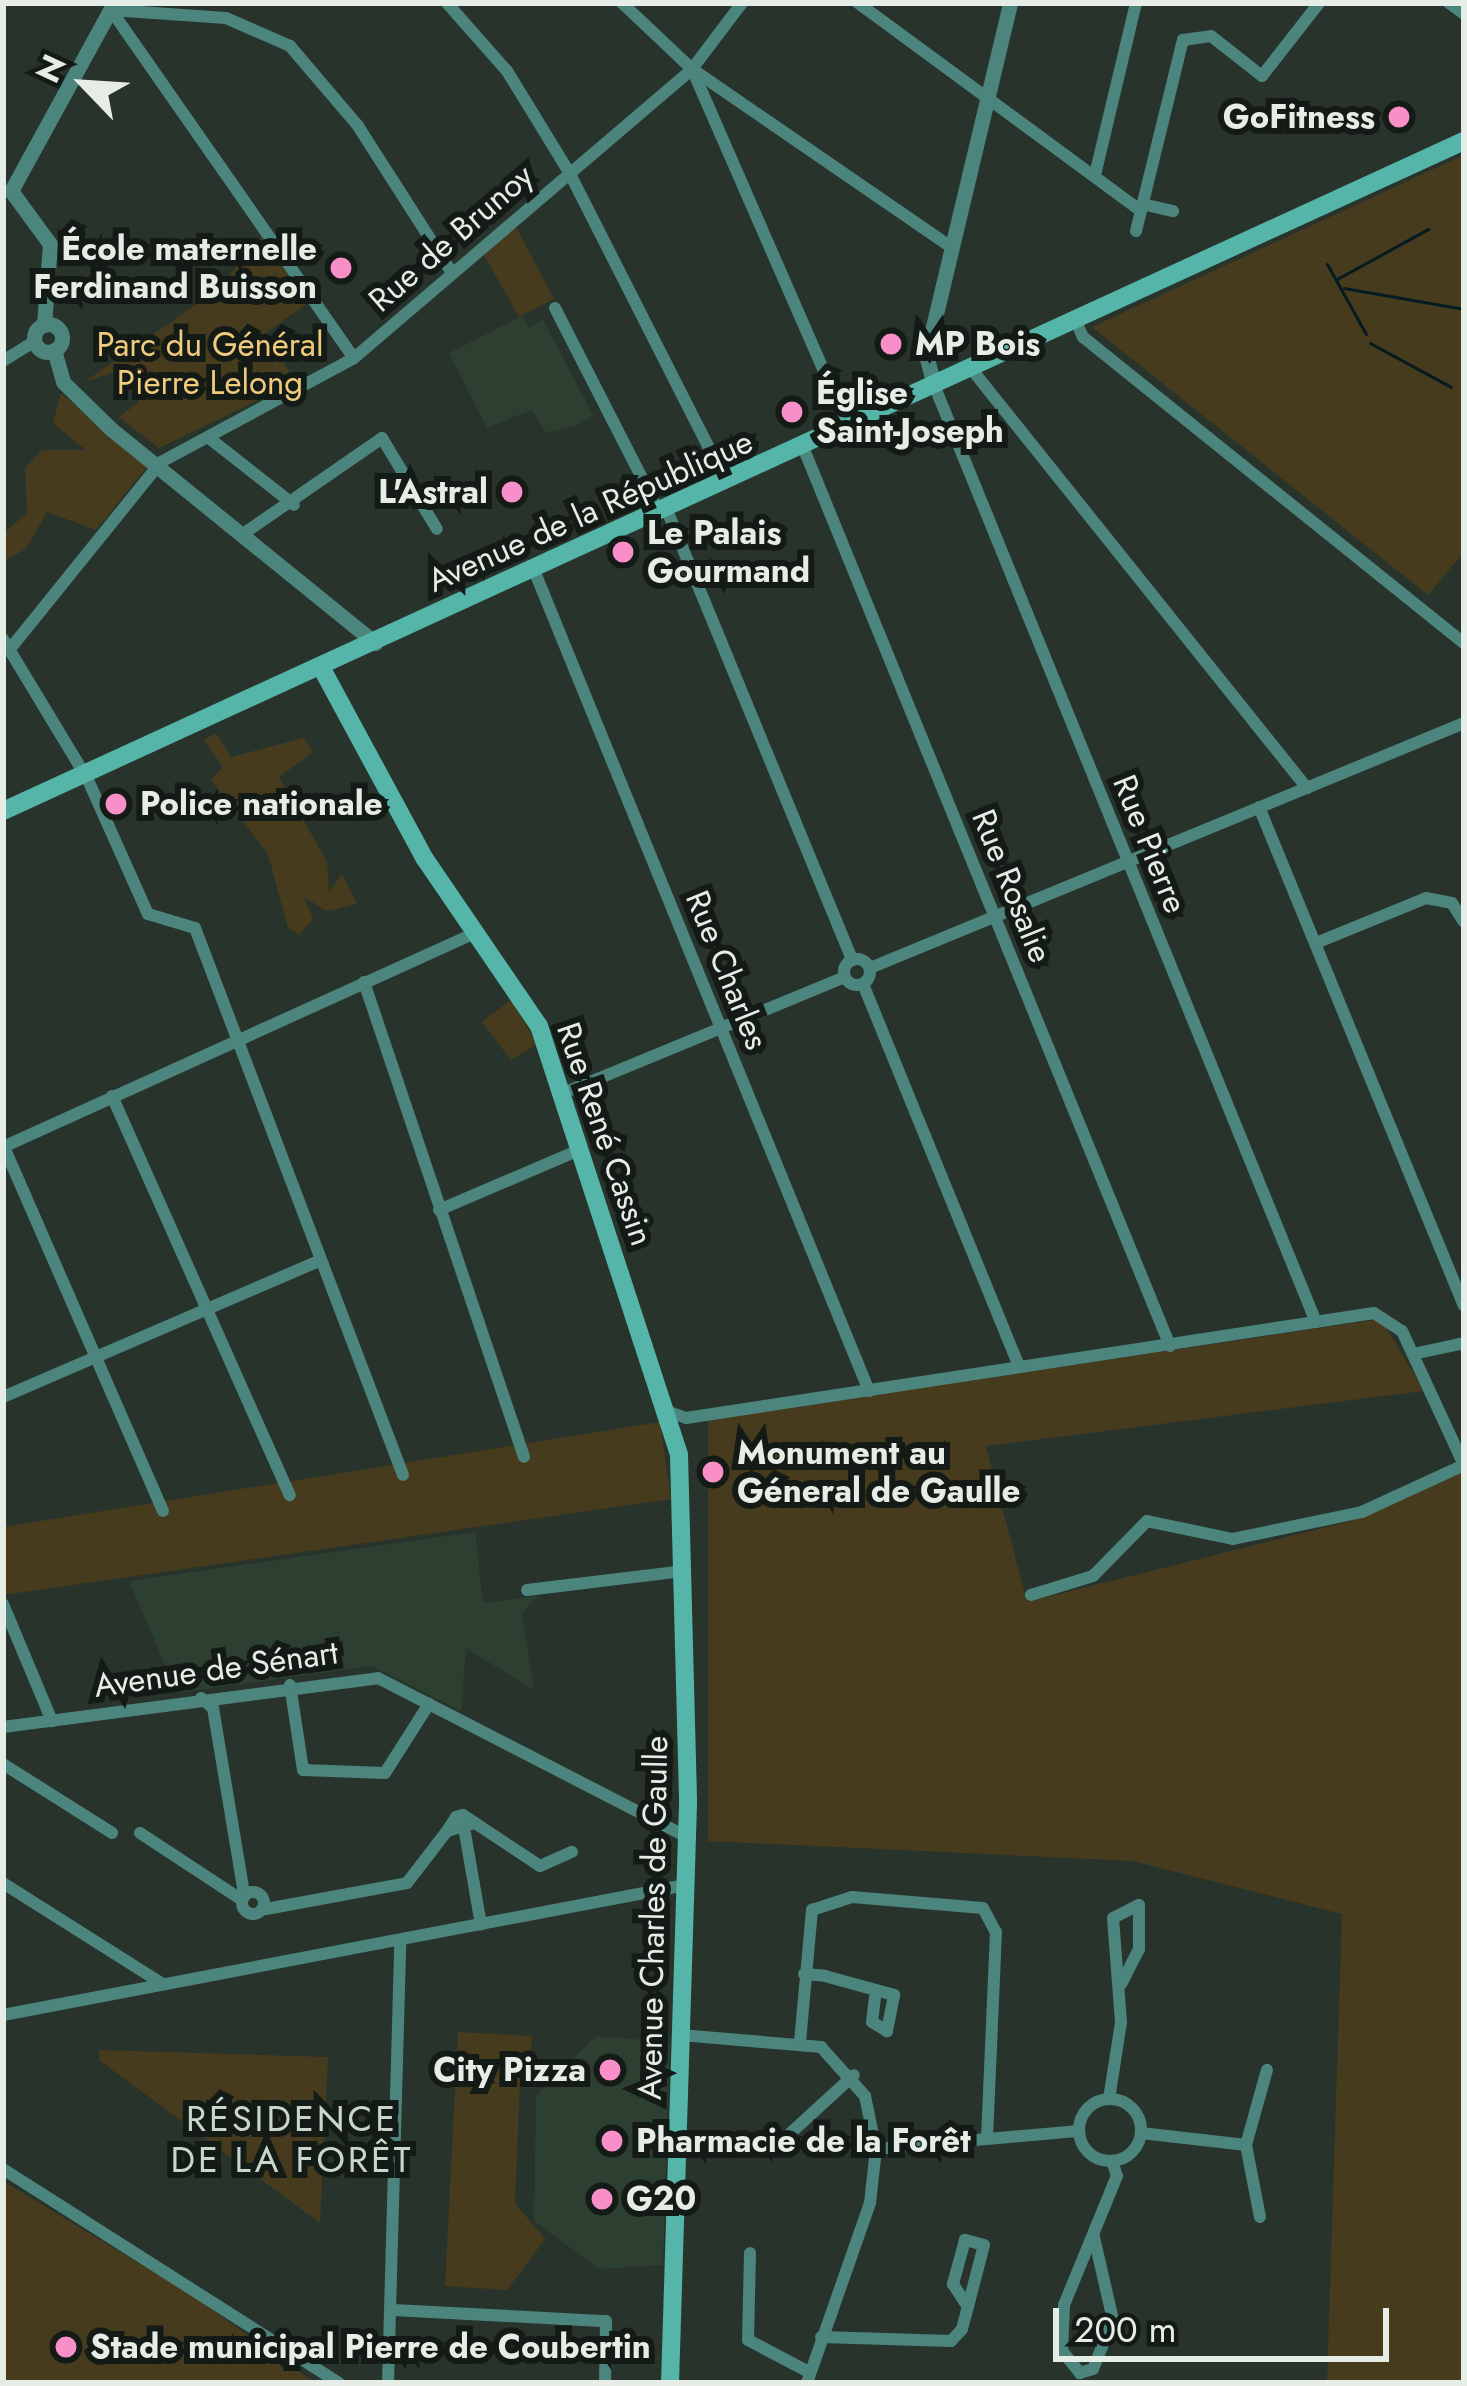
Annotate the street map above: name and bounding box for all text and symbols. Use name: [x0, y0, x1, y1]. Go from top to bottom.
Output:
north arrow: [24, 24, 144, 144]
text: N: [24, 47, 78, 90]
place label: GoFitness: [1223, 97, 1375, 137]
marker: GoFitness: [1386, 104, 1412, 130]
street label: Rue de Brunoy: [361, 156, 541, 320]
place label: École maternelle Ferdinand Buisson: [33, 229, 317, 307]
marker: École maternelle Ferdinand Buisson: [328, 255, 354, 281]
place label: MP Bois: [915, 324, 1040, 364]
park label: Parc du Général Pierre Lelong: [96, 325, 324, 403]
marker: MP Bois: [878, 331, 904, 357]
place label: Église Saint-Joseph: [816, 373, 1004, 451]
marker: Église Saint-Joseph: [779, 399, 805, 425]
street label: Avenue de la République: [421, 421, 759, 601]
place label: L'Astral: [378, 472, 488, 512]
marker: L'Astral: [499, 479, 525, 505]
place label: Le Palais Gourmand: [647, 513, 810, 591]
marker: Le Palais Gourmand: [610, 539, 636, 565]
street label: Rue Pierre: [1104, 769, 1196, 919]
place label: Police nationale: [140, 784, 383, 824]
marker: Police nationale: [103, 791, 129, 817]
street label: Rue Rosalie: [963, 804, 1061, 968]
street label: Rue Charles: [677, 885, 777, 1055]
street label: Rue René Cassin: [548, 1017, 662, 1251]
place label: Monument au Géneral de Gaulle: [737, 1433, 1020, 1511]
marker: Monument au Géneral de Gaulle: [700, 1459, 726, 1485]
street label: Avenue de Sénart: [91, 1632, 341, 1706]
street label: Avenue Charles de Gaulle: [630, 1736, 676, 2100]
place label: City Pizza: [433, 2050, 586, 2090]
marker: City Pizza: [597, 2057, 623, 2083]
district label: RÉSIDENCE DE LA FORÊT: [170, 2096, 414, 2181]
place label: Pharmacie de la Forêt: [636, 2121, 971, 2161]
marker: Pharmacie de la Forêt: [599, 2128, 625, 2154]
place label: G20: [626, 2179, 696, 2219]
marker: G20: [589, 2186, 615, 2212]
scale bar: [1059, 2284, 1395, 2358]
text: 200 m: [1074, 2303, 1177, 2355]
place label: Stade municipal Pierre de Coubertin: [90, 2327, 651, 2367]
marker: Stade municipal Pierre de Coubertin: [53, 2334, 79, 2360]

